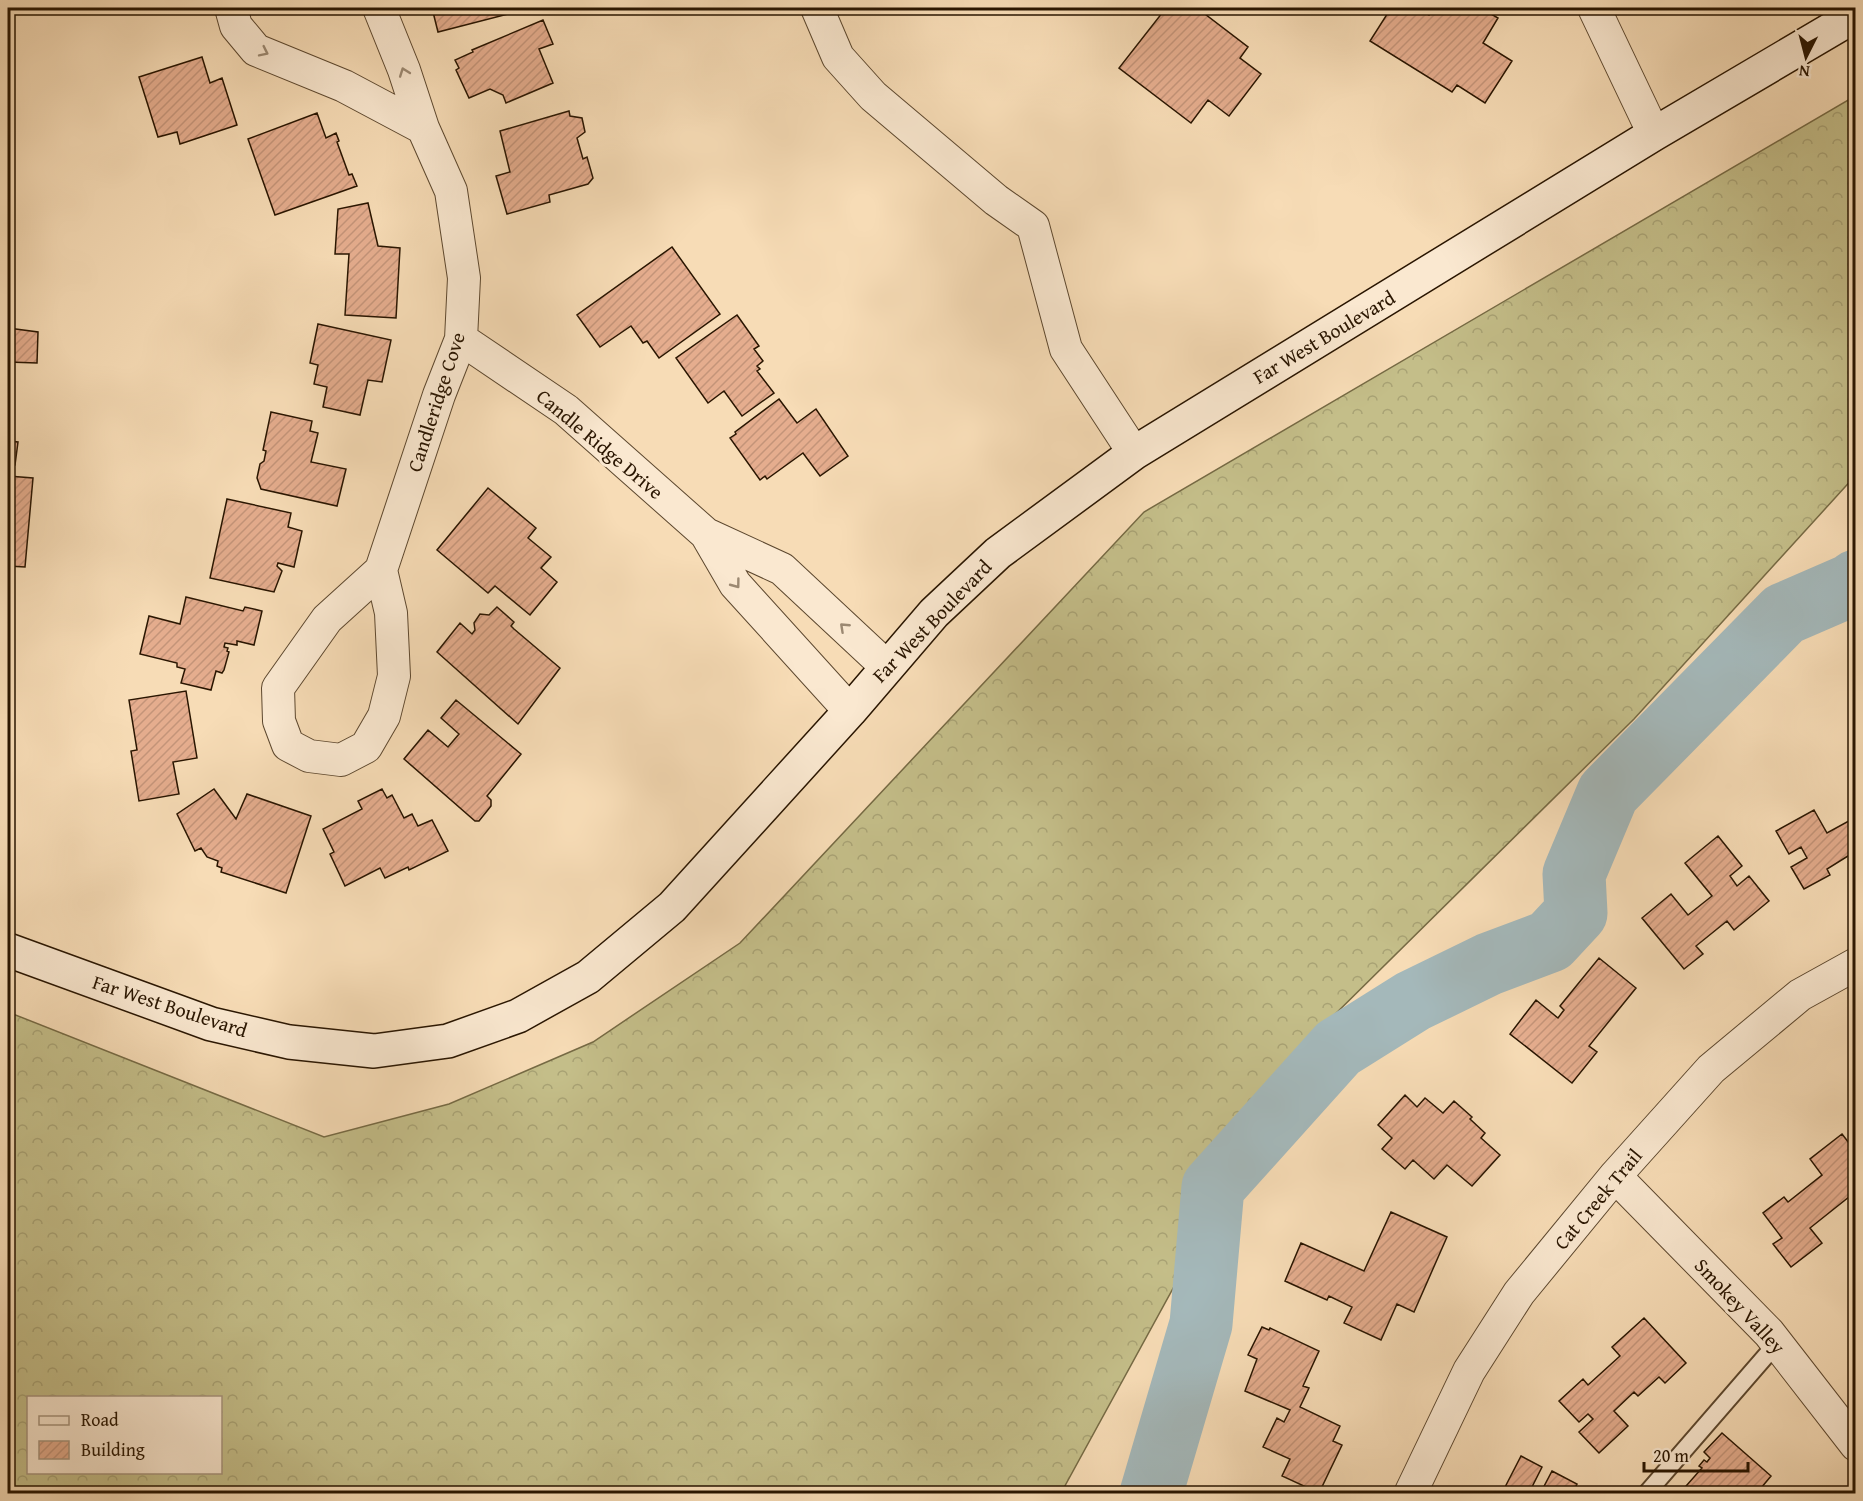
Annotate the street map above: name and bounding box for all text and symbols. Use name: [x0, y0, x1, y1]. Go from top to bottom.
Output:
north arrow: [1776, 27, 1836, 87]
one-way arrow: [258, 45, 269, 57]
text: N: [1798, 59, 1811, 84]
one-way arrow: [399, 67, 412, 78]
street label: Far West Boulevard: [1247, 282, 1401, 391]
street label: Candleridge Cove: [399, 328, 472, 475]
street label: Candle Ridge Drive: [530, 382, 670, 506]
street label: Far West Boulevard: [865, 552, 998, 689]
one-way arrow: [729, 577, 740, 588]
one-way arrow: [840, 623, 850, 634]
street label: Far West Boulevard: [89, 967, 252, 1044]
street label: Cat Creek Trail: [1547, 1142, 1649, 1255]
street label: Smokey Valley: [1688, 1251, 1793, 1360]
legend: [27, 1396, 222, 1474]
text: Road: [81, 1406, 119, 1433]
scale bar: [1644, 1435, 1748, 1473]
text: Building: [81, 1436, 145, 1463]
text: 20 m: [1653, 1442, 1689, 1469]

